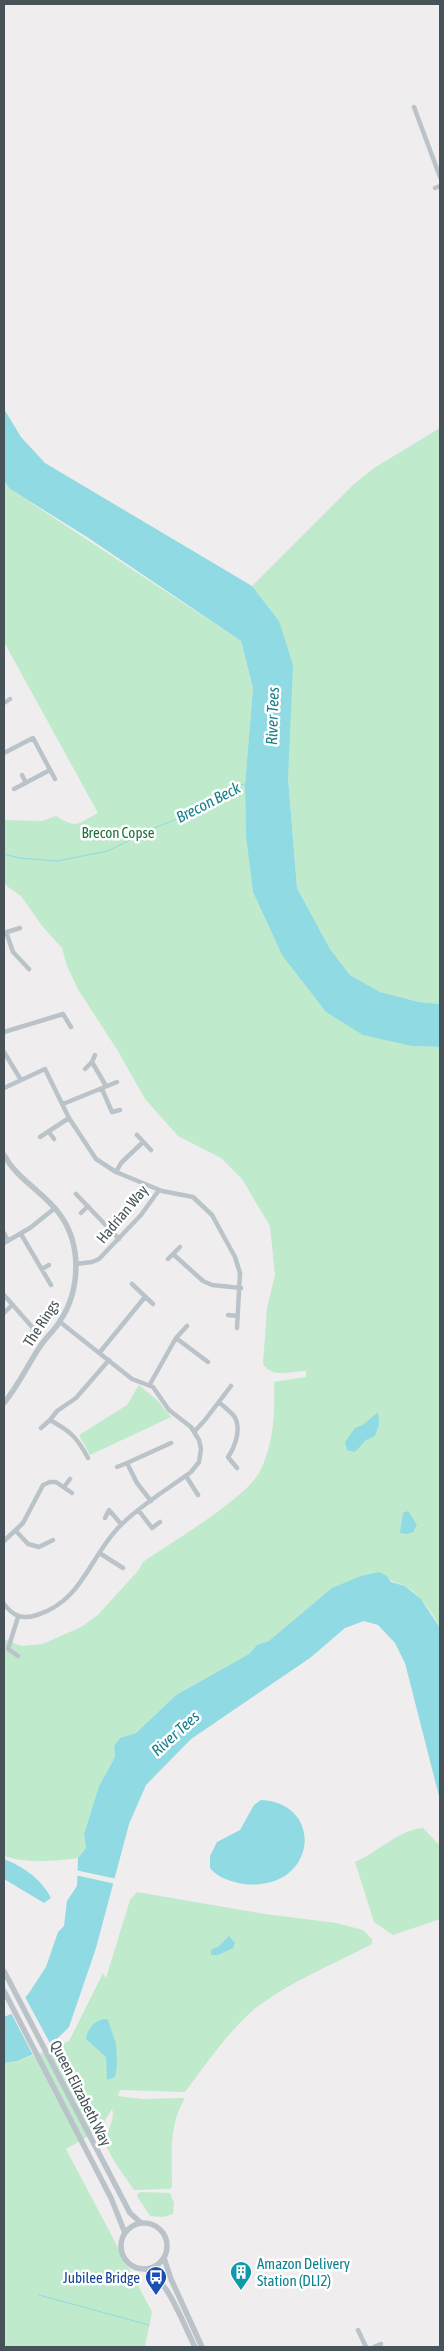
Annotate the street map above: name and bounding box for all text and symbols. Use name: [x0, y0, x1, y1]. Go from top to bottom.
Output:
water label: River Tees: [262, 686, 282, 745]
water label: Brecon Beck: [173, 778, 244, 826]
park label: Brecon Copse: [81, 824, 155, 841]
street label: Hadrian Way: [93, 1182, 151, 1246]
street label: The Rings: [20, 1296, 62, 1350]
water label: River Tees: [147, 1707, 203, 1759]
street label: Queen Elizabeth Way: [47, 2037, 115, 2149]
place label: Amazon Delivery Station (DLI2): [257, 2255, 350, 2289]
building icon: Amazon Delivery Station (DLI2): [229, 2260, 253, 2291]
bus stop icon: Jubilee Bridge: [144, 2265, 168, 2296]
place label: Jubilee Bridge: [63, 2269, 140, 2286]

